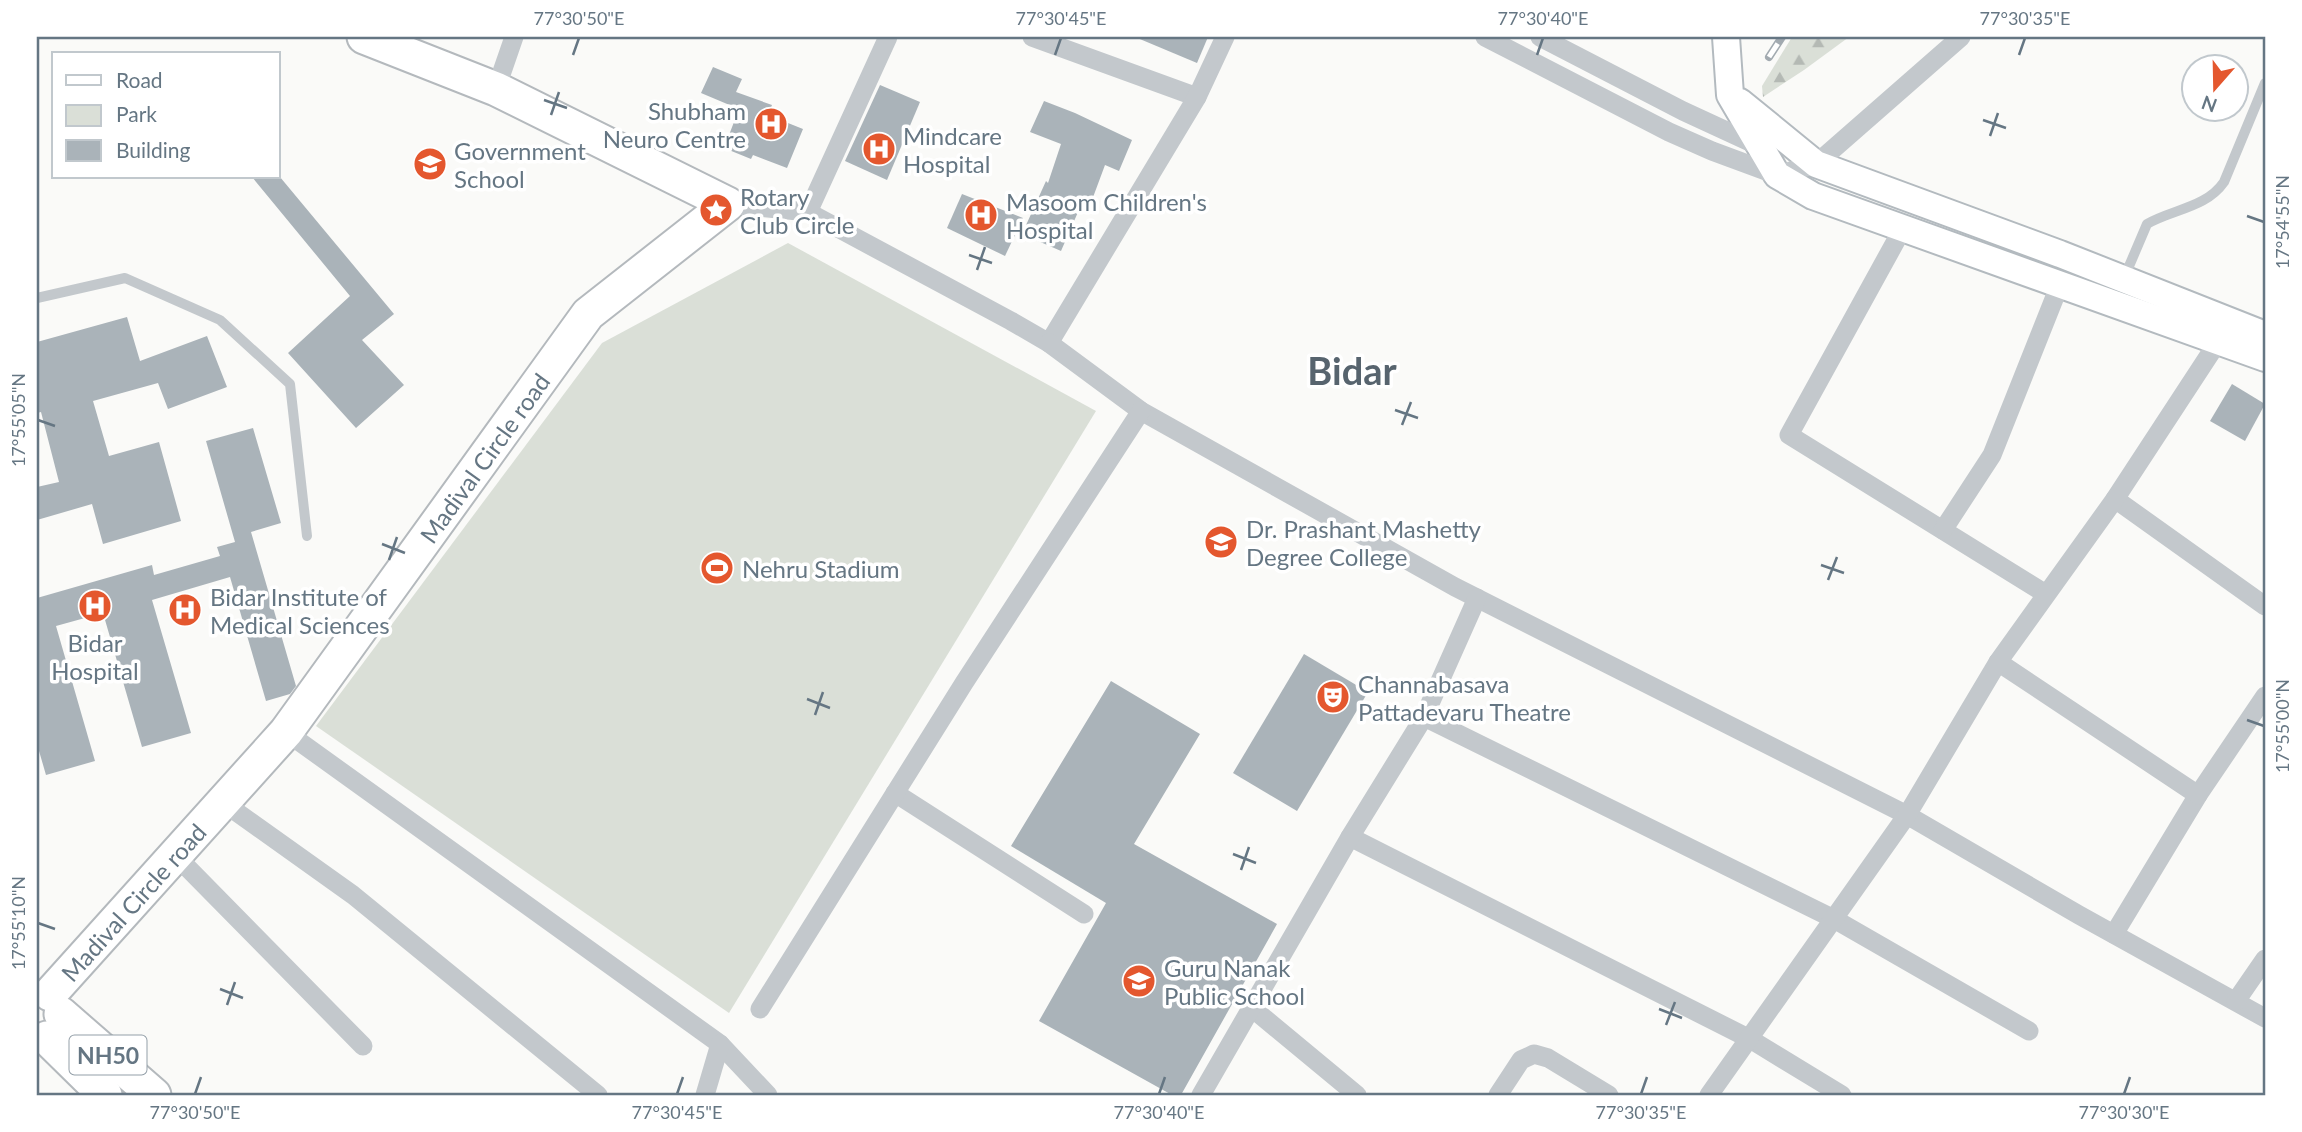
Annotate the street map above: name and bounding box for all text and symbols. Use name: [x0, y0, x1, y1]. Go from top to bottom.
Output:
text: 77°30'50"E: [534, 7, 624, 29]
text: 77°30'45"E: [1016, 7, 1106, 29]
text: 77°30'40"E: [1498, 7, 1588, 29]
text: 77°30'35"E: [1980, 7, 2070, 29]
legend: [52, 52, 280, 178]
north arrow: [2180, 52, 2250, 122]
text: Road: [116, 67, 163, 92]
text: N: [2198, 91, 2220, 118]
place label: Shubham Neuro Centre: [603, 96, 746, 153]
text: Park: [116, 101, 157, 126]
hospital icon: Shubham Neuro Centre: [752, 105, 790, 143]
place label: Mindcare Hospital: [903, 121, 1002, 178]
hospital icon: Mindcare Hospital: [860, 130, 898, 168]
place label: Government School: [454, 136, 586, 193]
text: Building: [116, 137, 191, 162]
school or university icon: Government School: [411, 145, 449, 183]
text: 17°54'55"N: [2271, 175, 2293, 269]
place label: Rotary Club Circle: [740, 182, 855, 239]
place label: Masoom Children's Hospital: [1006, 187, 1207, 244]
place icon: Rotary Club Circle: [697, 191, 735, 229]
hospital icon: Masoom Children's Hospital: [962, 196, 1000, 234]
district label: Bidar: [1307, 347, 1398, 393]
street label: Madival Circle road: [413, 367, 555, 548]
text: 17°55'05"N: [7, 373, 29, 467]
place label: Dr. Prashant Mashetty Degree College: [1246, 514, 1482, 571]
school or university icon: Dr. Prashant Mashetty Degree College: [1202, 523, 1240, 561]
sports icon: Nehru Stadium: [698, 549, 736, 587]
place label: Nehru Stadium: [742, 554, 900, 583]
place label: Bidar Institute of Medical Sciences: [210, 582, 390, 639]
hospital icon: Bidar Hospital: [76, 587, 114, 625]
hospital icon: Bidar Institute of Medical Sciences: [166, 591, 204, 629]
place label: Bidar Hospital: [51, 628, 139, 685]
place label: Channabasava Pattadevaru Theatre: [1358, 669, 1571, 726]
theatre icon: Channabasava Pattadevaru Theatre: [1314, 678, 1352, 716]
text: 17°55'00"N: [2271, 679, 2293, 773]
street label: Madival Circle road: [55, 817, 211, 987]
text: 17°55'10"N: [7, 876, 29, 970]
place label: Guru Nanak Public School: [1164, 953, 1305, 1010]
school or university icon: Guru Nanak Public School: [1120, 962, 1158, 1000]
road number: NH50: [70, 1036, 146, 1074]
text: 77°30'50"E: [150, 1101, 240, 1123]
text: 77°30'45"E: [632, 1101, 722, 1123]
text: 77°30'40"E: [1114, 1101, 1204, 1123]
text: 77°30'35"E: [1596, 1101, 1686, 1123]
text: 77°30'30"E: [2079, 1101, 2169, 1123]

